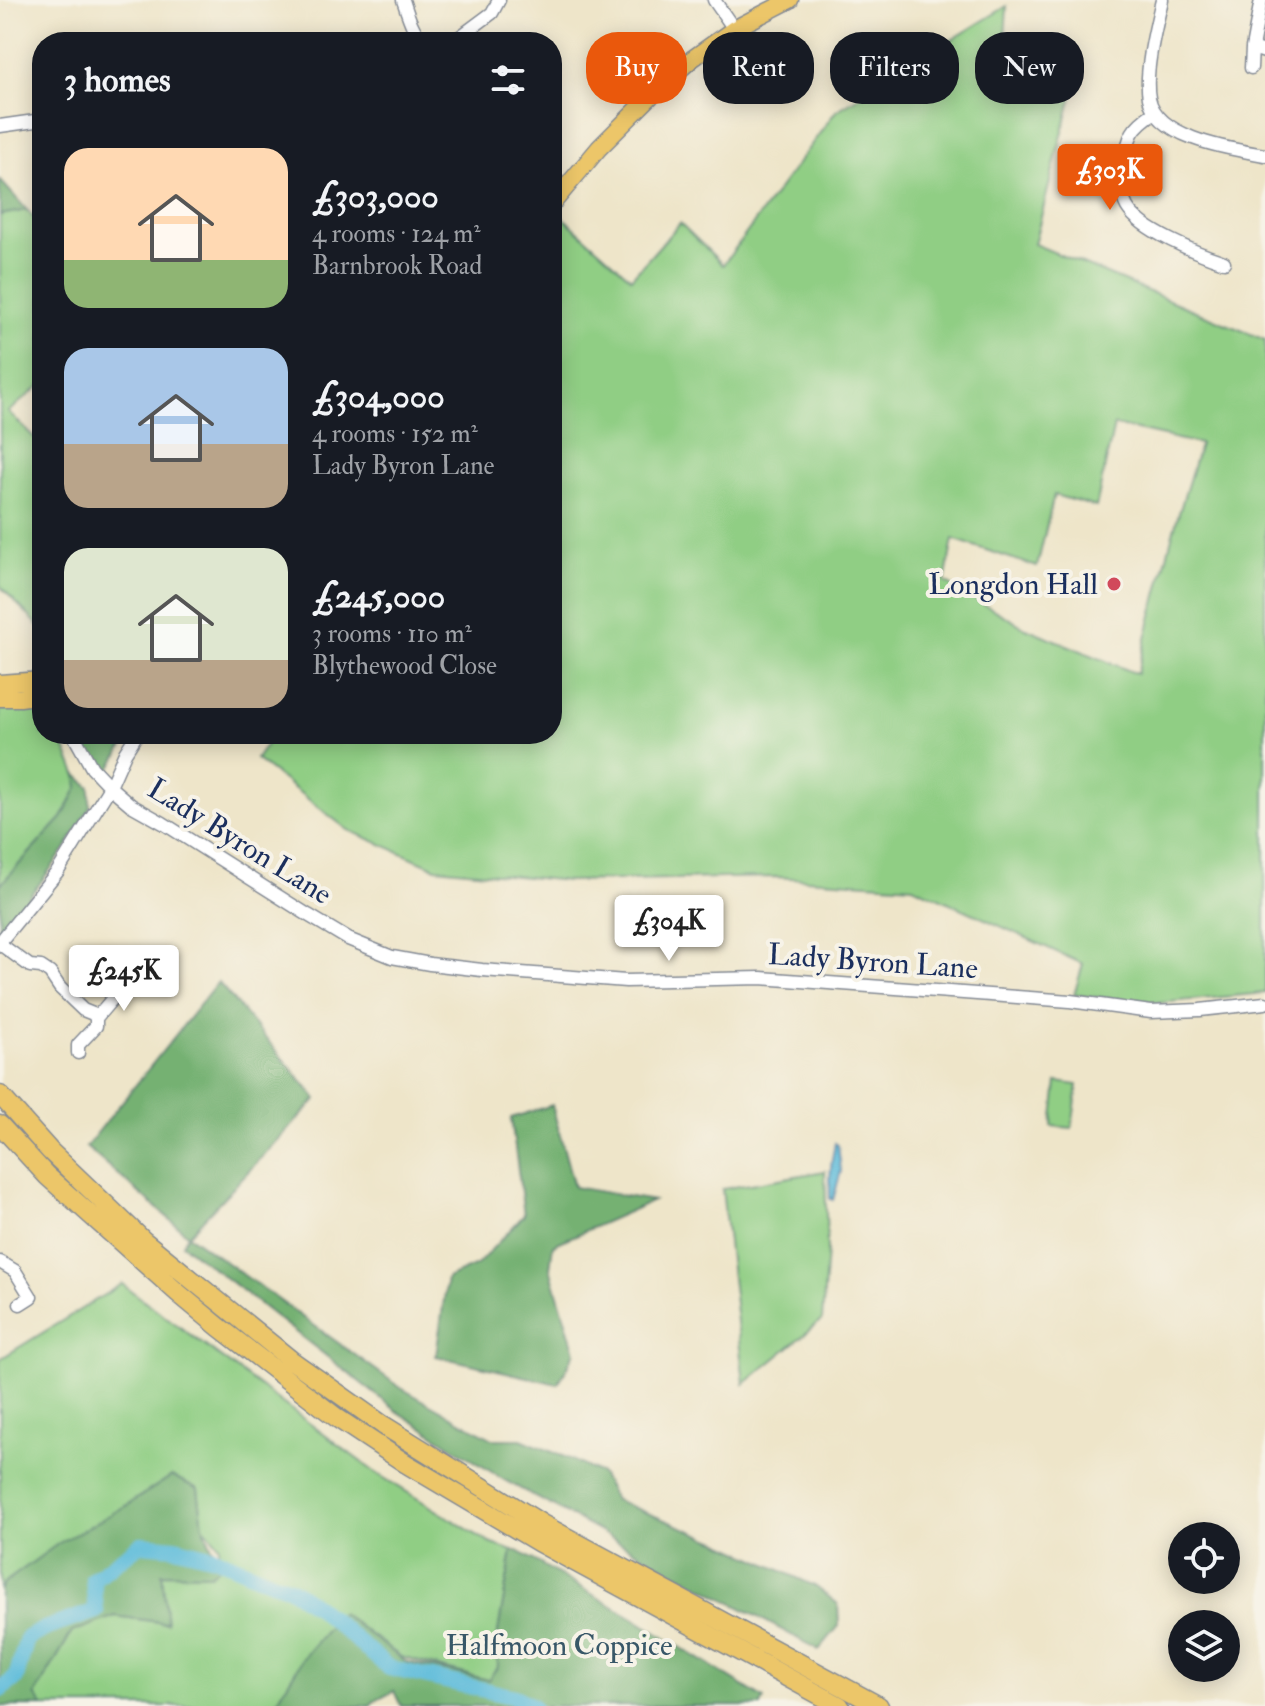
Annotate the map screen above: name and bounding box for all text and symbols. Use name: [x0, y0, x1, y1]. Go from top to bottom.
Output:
chip: Buy: [586, 32, 687, 104]
chip: Rent: [703, 32, 814, 104]
chip: Filters: [830, 32, 959, 104]
chip: New: [975, 32, 1084, 104]
icon: filters: [486, 58, 530, 102]
text: 3 homes: [64, 59, 171, 102]
pin: £303K: [1054, 144, 1166, 212]
text: £303K: [1076, 154, 1144, 186]
text: £303,000: [312, 175, 439, 218]
icon: home: [128, 180, 224, 276]
text: 4 rooms · 124 m²: [312, 218, 481, 250]
text: Barnbrook Road: [312, 250, 482, 282]
text: £304,000: [312, 375, 445, 418]
icon: home: [128, 380, 224, 476]
text: 4 rooms · 152 m²: [312, 418, 478, 450]
text: Lady Byron Lane: [312, 450, 494, 482]
place label: Longdon Hall: [928, 566, 1098, 603]
text: £245,000: [312, 575, 445, 618]
marker: Longdon Hall: [1105, 575, 1123, 593]
icon: home: [128, 580, 224, 676]
text: 3 rooms · 110 m²: [312, 618, 472, 650]
text: Blythewood Close: [312, 650, 497, 682]
street label: Lady Byron Lane: [141, 770, 339, 913]
pin: £304K: [613, 895, 725, 963]
text: £304K: [633, 905, 705, 937]
street label: Lady Byron Lane: [767, 936, 979, 987]
pin: £245K: [68, 945, 180, 1013]
text: £245K: [87, 955, 161, 987]
map controls: [1168, 1522, 1240, 1682]
button: locate: [1168, 1522, 1240, 1594]
button: layers: [1168, 1610, 1240, 1682]
park label: Halfmoon Coppice: [445, 1627, 673, 1664]

